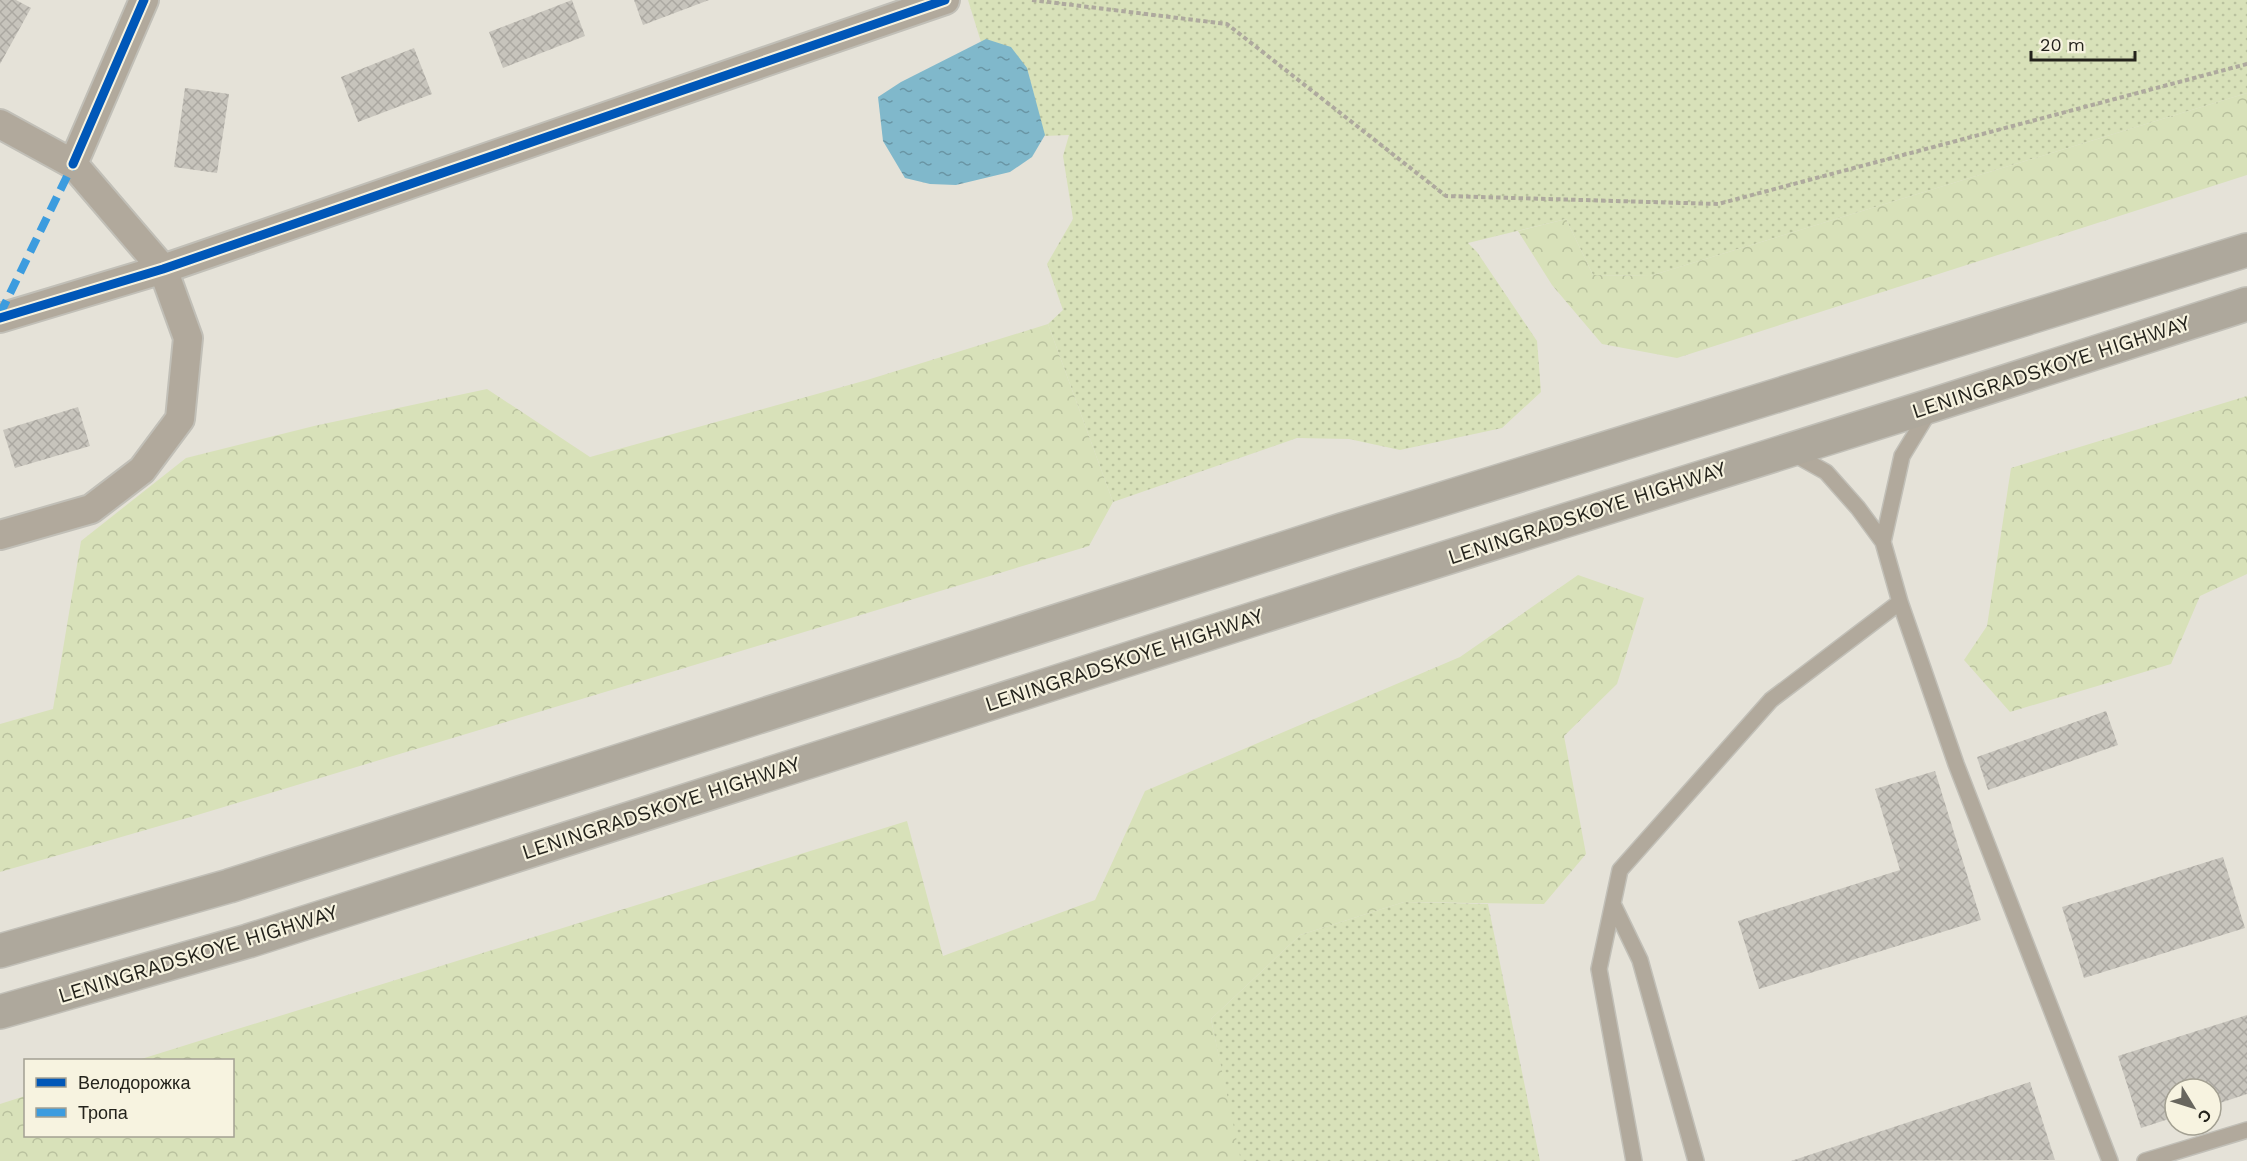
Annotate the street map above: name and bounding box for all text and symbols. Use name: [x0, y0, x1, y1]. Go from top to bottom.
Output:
scale bar: [2031, 24, 2134, 62]
text: 20 m: [2040, 34, 2085, 55]
street label: LENINGRADSKOYE HIGHWAY: [1908, 310, 2193, 423]
street label: LENINGRADSKOYE HIGHWAY: [1444, 456, 1729, 569]
street label: LENINGRADSKOYE HIGHWAY: [981, 603, 1266, 716]
street label: LENINGRADSKOYE HIGHWAY: [518, 751, 803, 864]
street label: LENINGRADSKOYE HIGHWAY: [55, 899, 341, 1008]
legend: [24, 1059, 234, 1137]
text: Велодорожка: [78, 1072, 191, 1093]
north arrow: [2163, 1077, 2223, 1137]
text: Тропа: [78, 1102, 129, 1123]
text: С: [2193, 1106, 2215, 1127]

